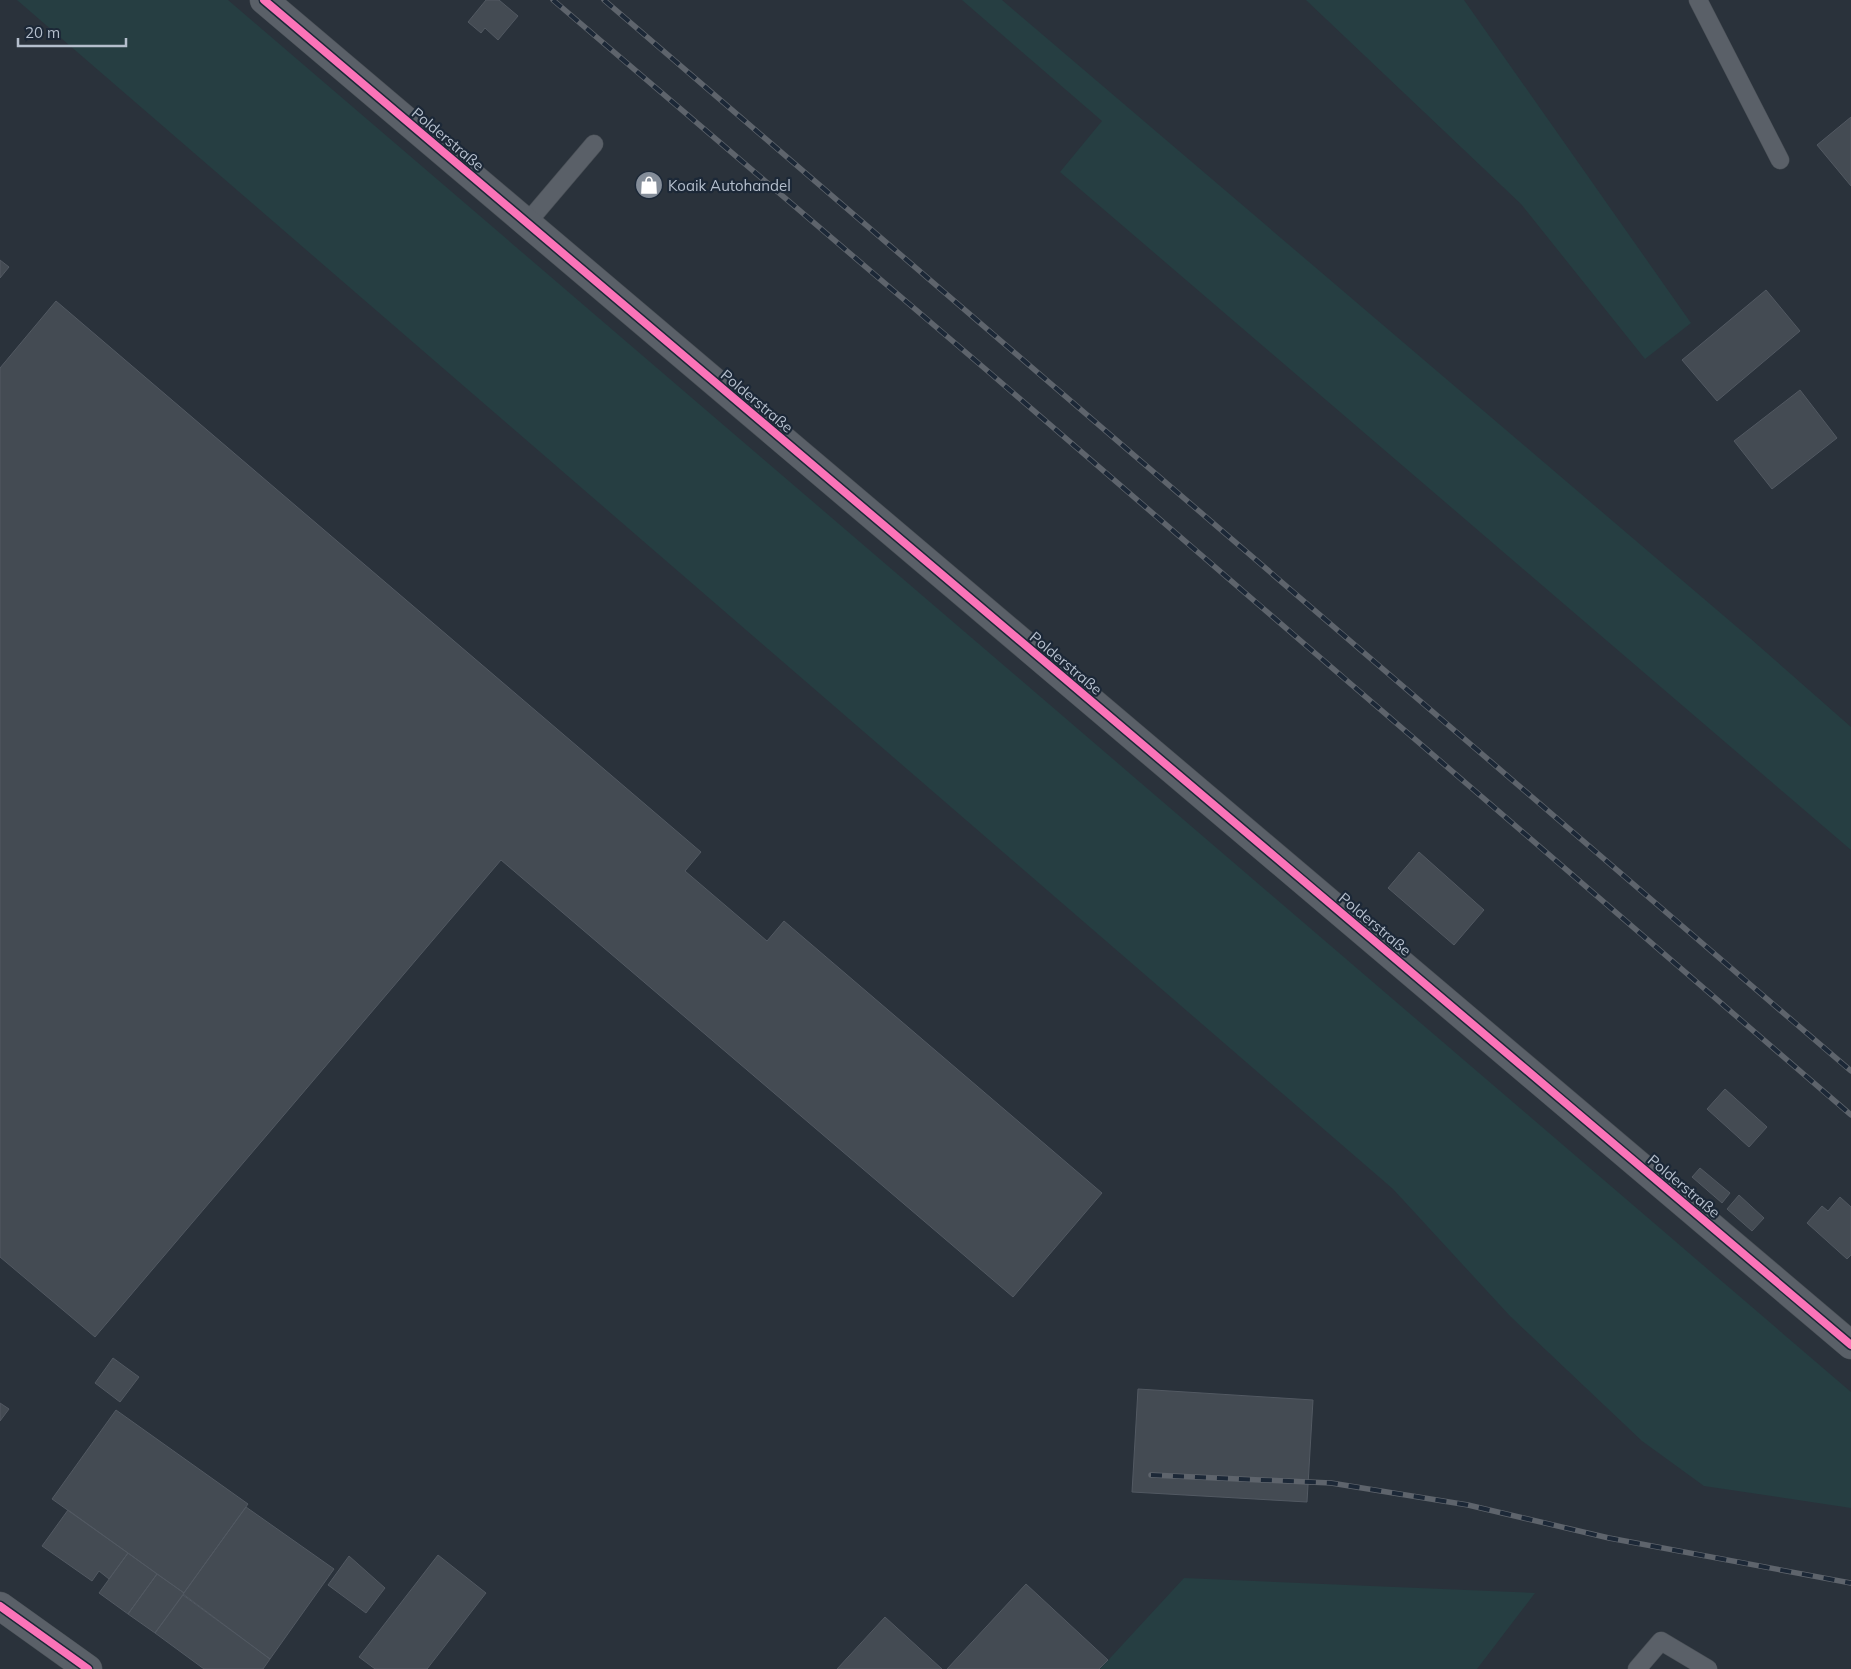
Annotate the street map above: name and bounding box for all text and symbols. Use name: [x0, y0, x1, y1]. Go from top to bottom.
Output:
scale bar: [18, 15, 125, 47]
text: 20 m: [25, 23, 60, 42]
street label: Polderstraße: [408, 103, 488, 175]
shop icon: Koaik Autohandel: [634, 170, 664, 200]
place label: Koaik Autohandel: [668, 176, 791, 195]
street label: Polderstraße: [717, 365, 797, 437]
street label: Polderstraße: [1026, 627, 1106, 699]
street label: Polderstraße: [1335, 888, 1415, 960]
street label: Polderstraße: [1644, 1150, 1724, 1222]

